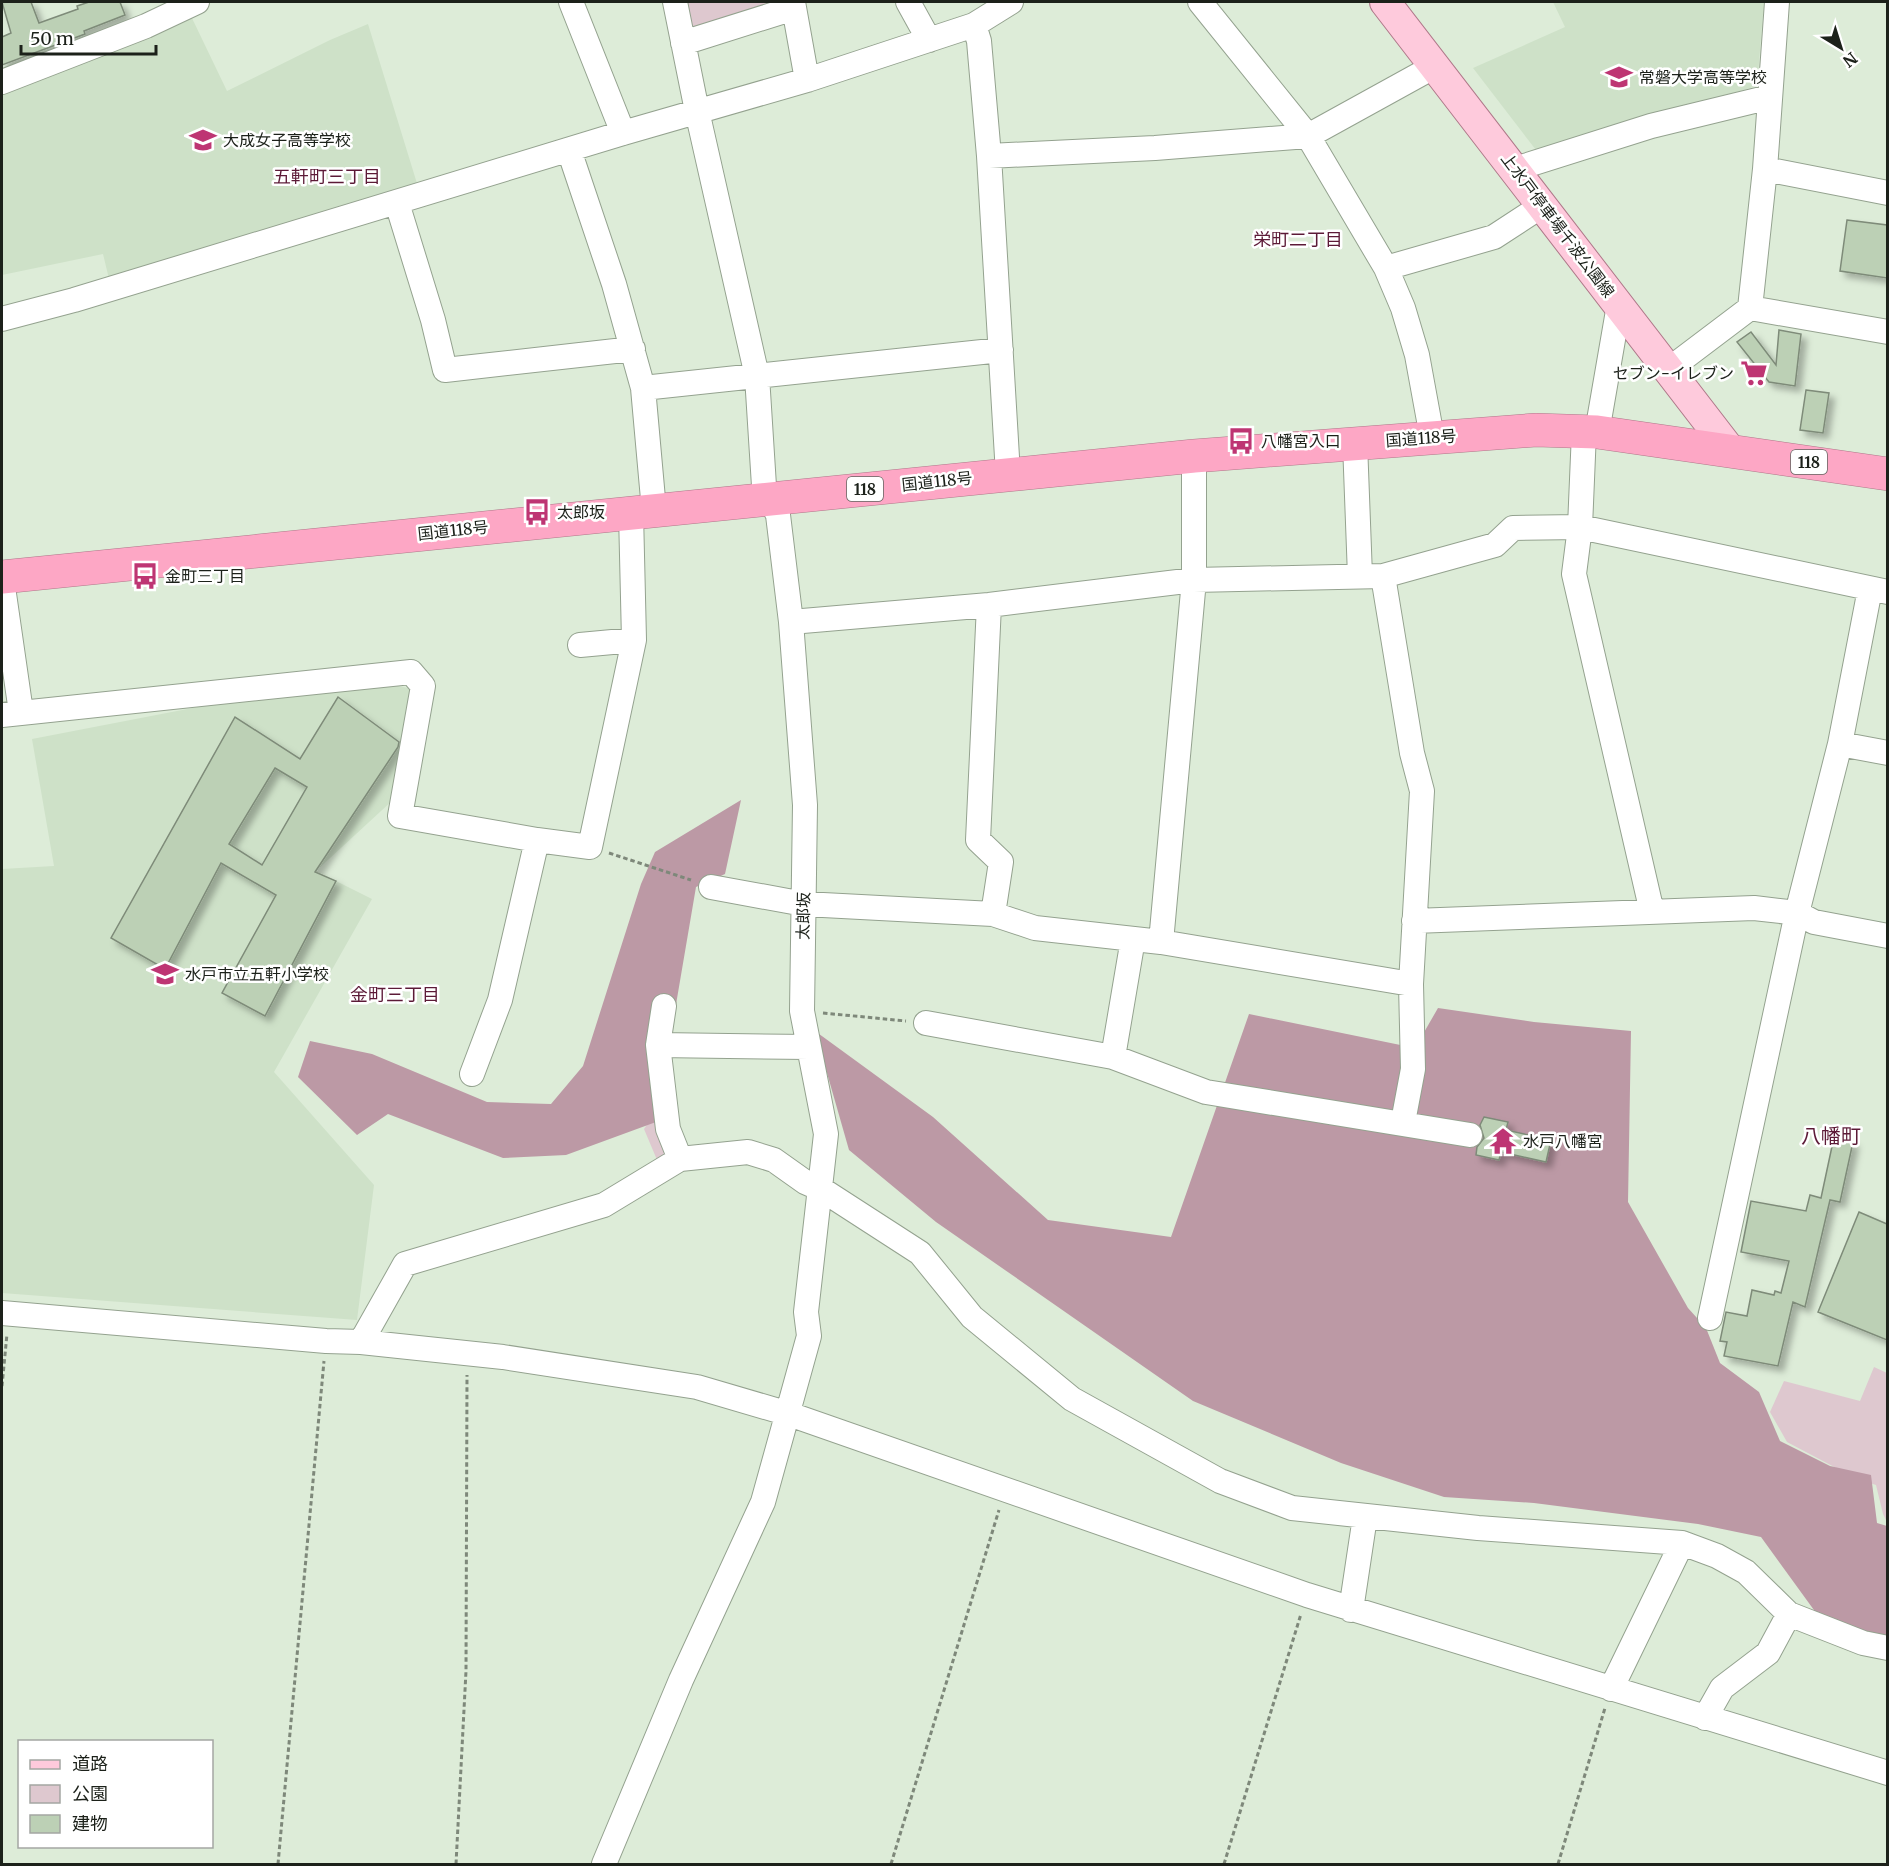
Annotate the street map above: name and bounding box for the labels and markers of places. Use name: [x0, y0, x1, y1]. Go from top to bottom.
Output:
school or university icon: 常磐大学高等学校: [1604, 62, 1634, 92]
place label: 常磐大学高等学校: [1639, 67, 1767, 87]
school or university icon: 大成女子高等学校: [188, 125, 218, 155]
place label: 大成女子高等学校: [223, 130, 351, 150]
supermarket icon: セブン-イレブン: [1739, 358, 1769, 388]
place label: セブン-イレブン: [1613, 363, 1734, 383]
bus stop icon: 八幡宮入口: [1226, 426, 1256, 456]
place label: 八幡宮入口: [1261, 431, 1341, 451]
bus stop icon: 太郎坂: [522, 497, 552, 527]
place label: 太郎坂: [557, 502, 605, 522]
bus stop icon: 金町三丁目: [130, 561, 160, 591]
place label: 金町三丁目: [165, 566, 245, 586]
school or university icon: 水戸市立五軒小学校: [150, 959, 180, 989]
place label: 水戸市立五軒小学校: [185, 964, 329, 984]
temple icon: 水戸八幡宮: [1488, 1126, 1518, 1156]
place label: 水戸八幡宮: [1523, 1131, 1603, 1151]

